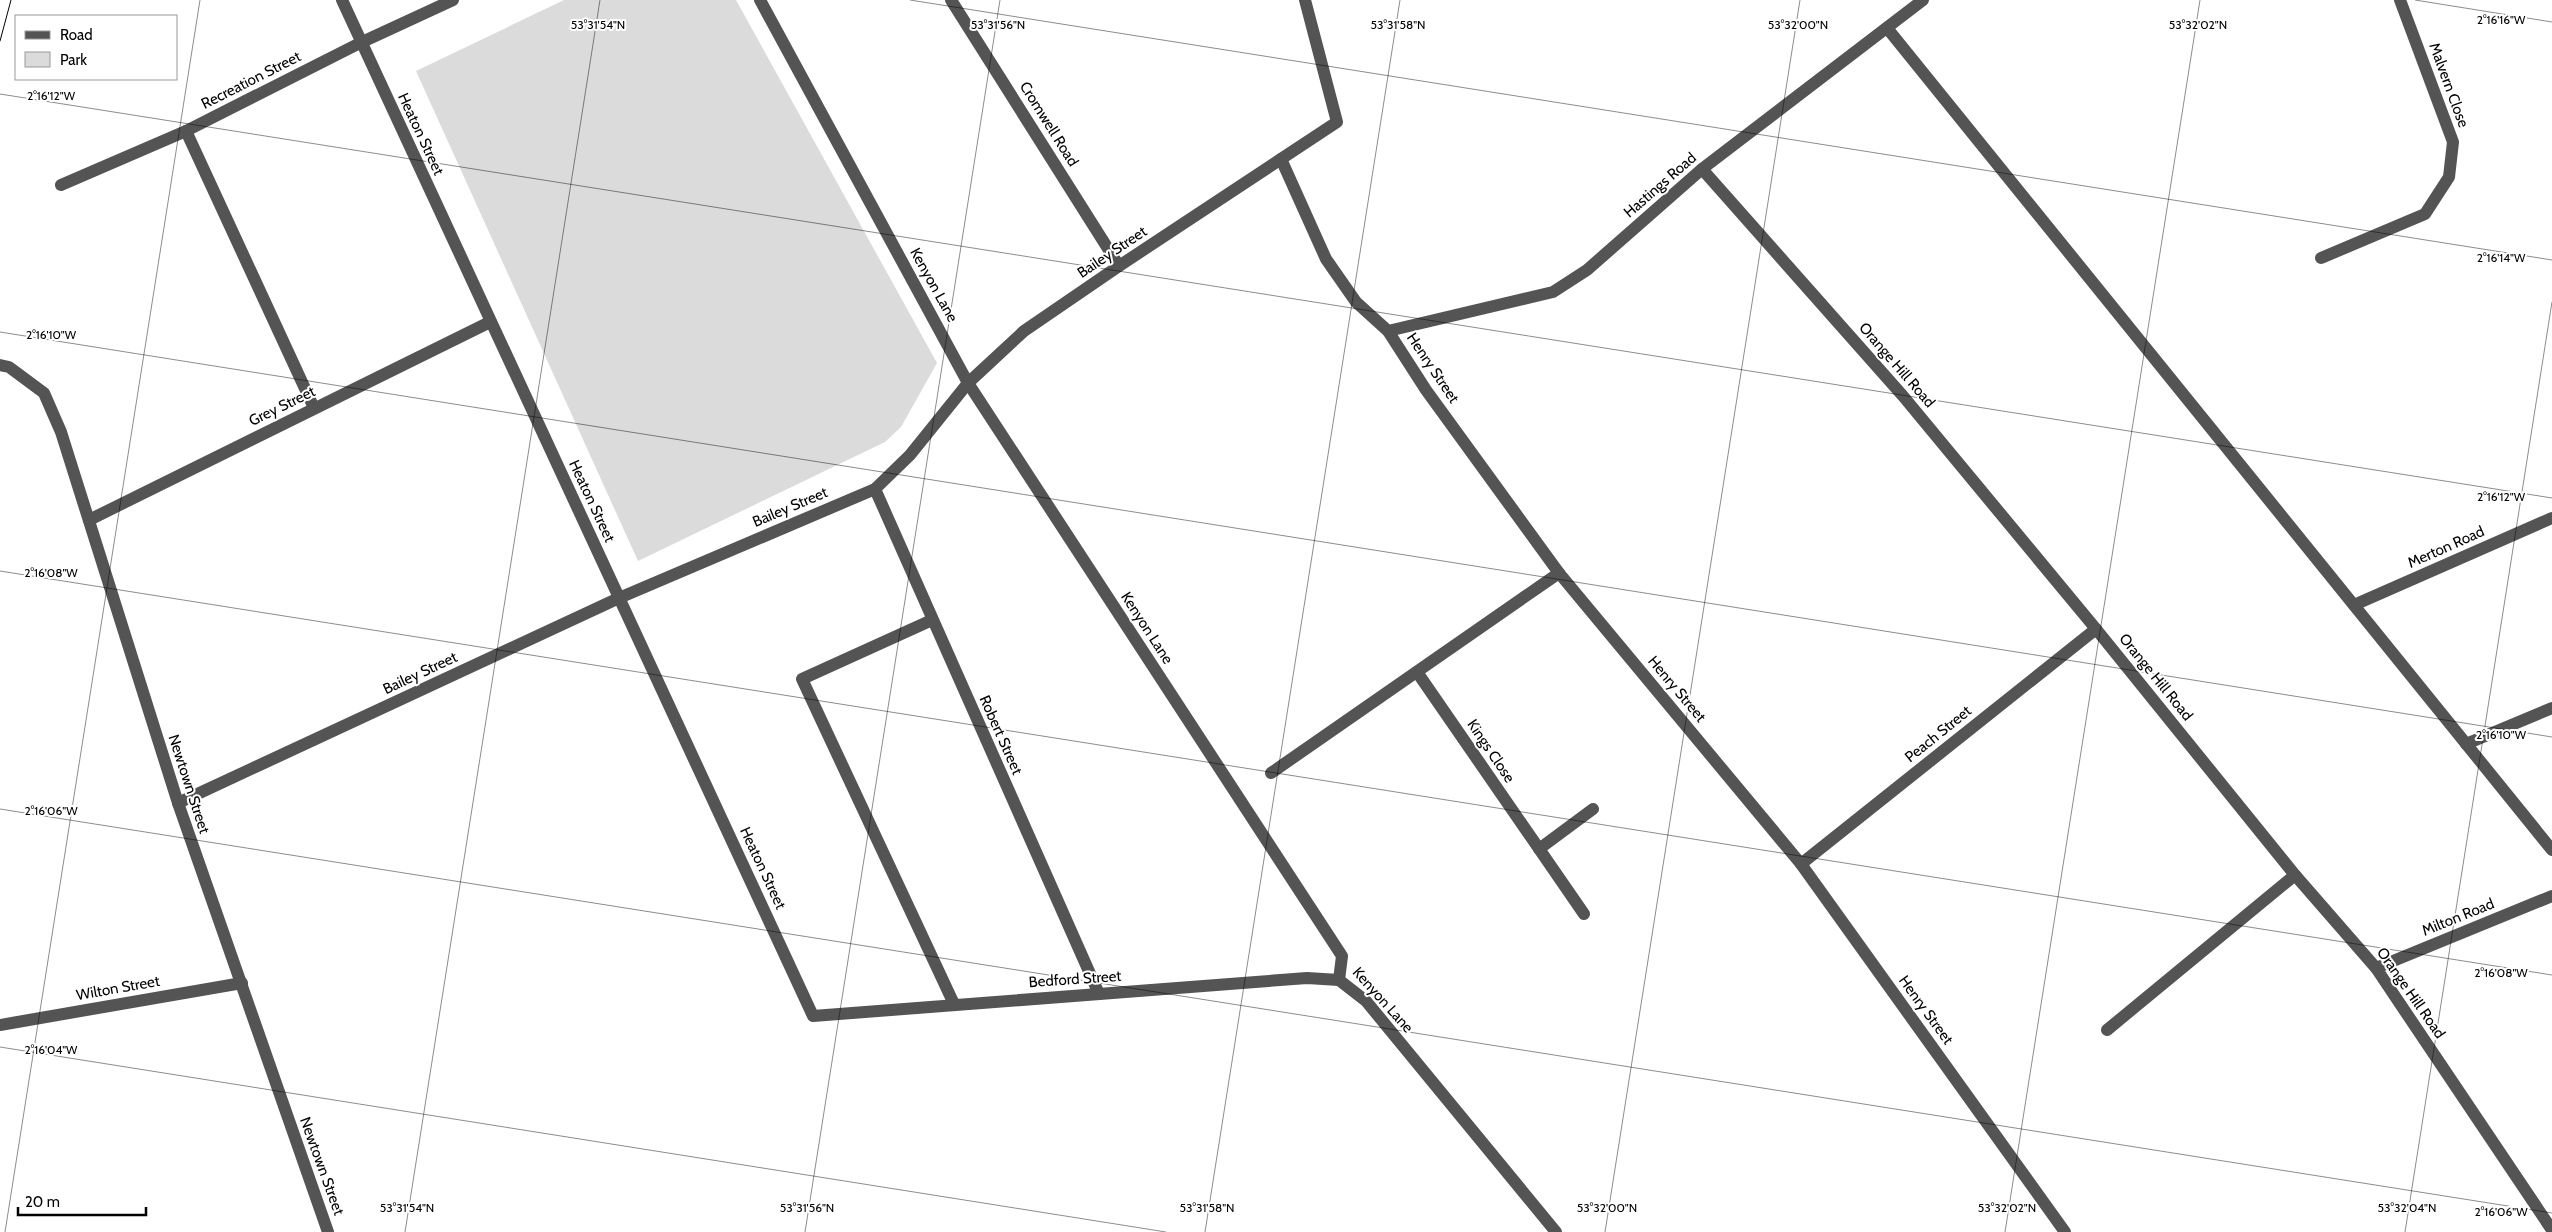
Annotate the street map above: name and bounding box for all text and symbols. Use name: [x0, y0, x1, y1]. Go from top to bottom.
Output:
text: 2°16'16"W: [2477, 12, 2526, 27]
legend: [15, 15, 178, 80]
text: 53°31'54"N: [571, 17, 625, 32]
text: 53°31'56"N: [971, 17, 1025, 32]
text: 53°31'58"N: [1370, 17, 1426, 32]
text: 53°32'00"N: [1768, 17, 1828, 32]
text: 53°32'02"N: [2169, 17, 2227, 32]
text: Road: [60, 26, 93, 44]
street label: Malvern Close: [2425, 40, 2473, 130]
street label: Recreation Street: [198, 47, 304, 113]
text: Park: [60, 51, 87, 69]
street label: Cromwell Road: [1016, 78, 1082, 170]
text: 2°16'12"W: [27, 88, 76, 103]
street label: Heaton Street: [394, 90, 448, 178]
street label: Hastings Road: [1620, 149, 1700, 221]
street label: Bailey Street: [1074, 222, 1150, 282]
street label: Kenyon Lane: [906, 245, 962, 326]
text: 2°16'14"W: [2477, 250, 2526, 265]
street label: Orange Hill Road: [1855, 319, 1939, 411]
text: 2°16'10"W: [26, 327, 77, 342]
street label: Henry Street: [1403, 330, 1463, 406]
street label: Grey Street: [246, 382, 318, 430]
street label: Heaton Street: [565, 457, 619, 545]
street label: Bailey Street: [750, 483, 830, 531]
text: 2°16'12"W: [2477, 489, 2526, 504]
street label: Merton Road: [2405, 522, 2487, 572]
text: 2°16'08"W: [24, 565, 78, 580]
street label: Kenyon Lane: [1117, 589, 1177, 668]
street label: Orange Hill Road: [2115, 630, 2197, 724]
street label: Bailey Street: [380, 648, 460, 698]
street label: Henry Street: [1644, 652, 1710, 726]
street label: Robert Street: [976, 693, 1026, 777]
street label: Peach Street: [1901, 702, 1975, 766]
street label: Kings Close: [1463, 716, 1519, 786]
text: 2°16'10"W: [2476, 727, 2527, 742]
street label: Newtown Street: [164, 732, 214, 836]
text: 2°16'06"W: [25, 803, 78, 818]
street label: Heaton Street: [736, 824, 790, 912]
street label: Milton Road: [2419, 894, 2497, 940]
street label: Orange Hill Road: [2373, 944, 2449, 1042]
street label: Kenyon Lane: [1349, 963, 1417, 1037]
text: 2°16'08"W: [2474, 965, 2528, 980]
street label: Bedford Street: [1028, 967, 1122, 991]
street label: Wilton Street: [75, 972, 161, 1004]
street label: Henry Street: [1895, 972, 1957, 1048]
text: 2°16'04"W: [25, 1042, 78, 1057]
street label: Newtown Street: [296, 1114, 348, 1218]
scale bar: [18, 1184, 145, 1216]
text: 20 m: [25, 1193, 60, 1211]
text: 53°31'54"N: [380, 1200, 434, 1215]
text: 53°31'56"N: [780, 1200, 834, 1215]
text: 53°31'58"N: [1179, 1200, 1235, 1215]
text: 53°32'00"N: [1577, 1200, 1637, 1215]
text: 53°32'02"N: [1978, 1200, 2036, 1215]
text: 53°32'04"N: [2378, 1200, 2436, 1215]
text: 2°16'06"W: [2475, 1204, 2528, 1219]

